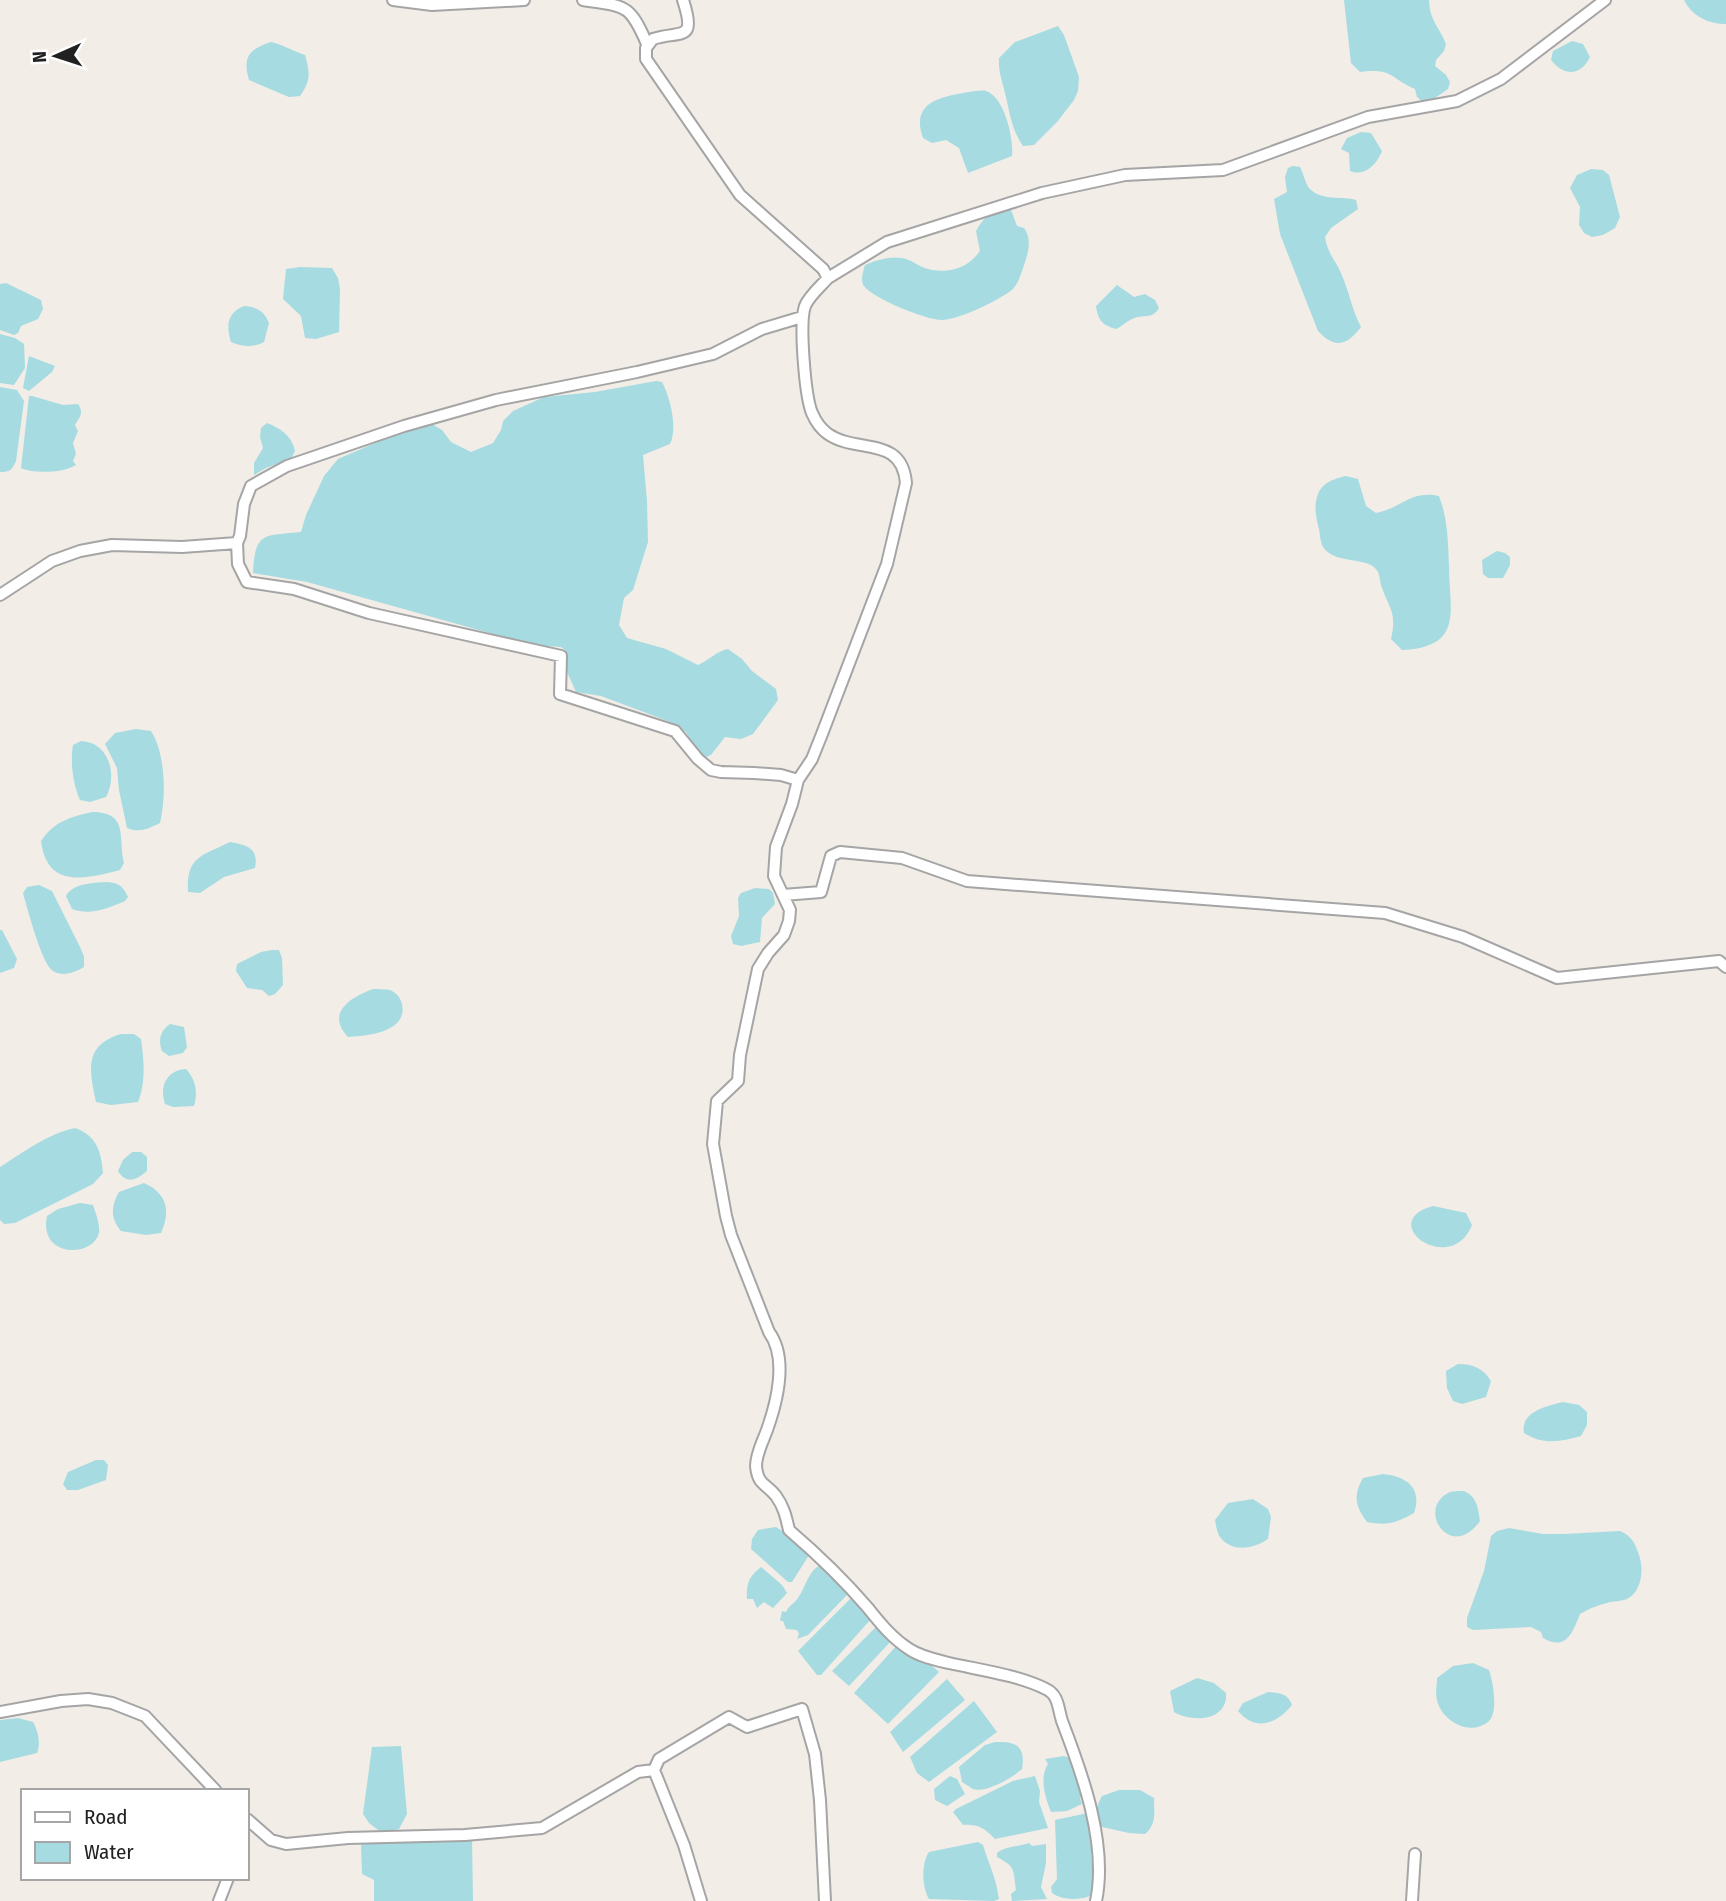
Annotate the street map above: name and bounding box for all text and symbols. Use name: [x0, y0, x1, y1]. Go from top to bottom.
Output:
north arrow: [21, 21, 91, 91]
text: N: [28, 51, 51, 63]
legend: [21, 1789, 248, 1880]
text: Road: [84, 1804, 128, 1830]
text: Water: [84, 1839, 134, 1865]

